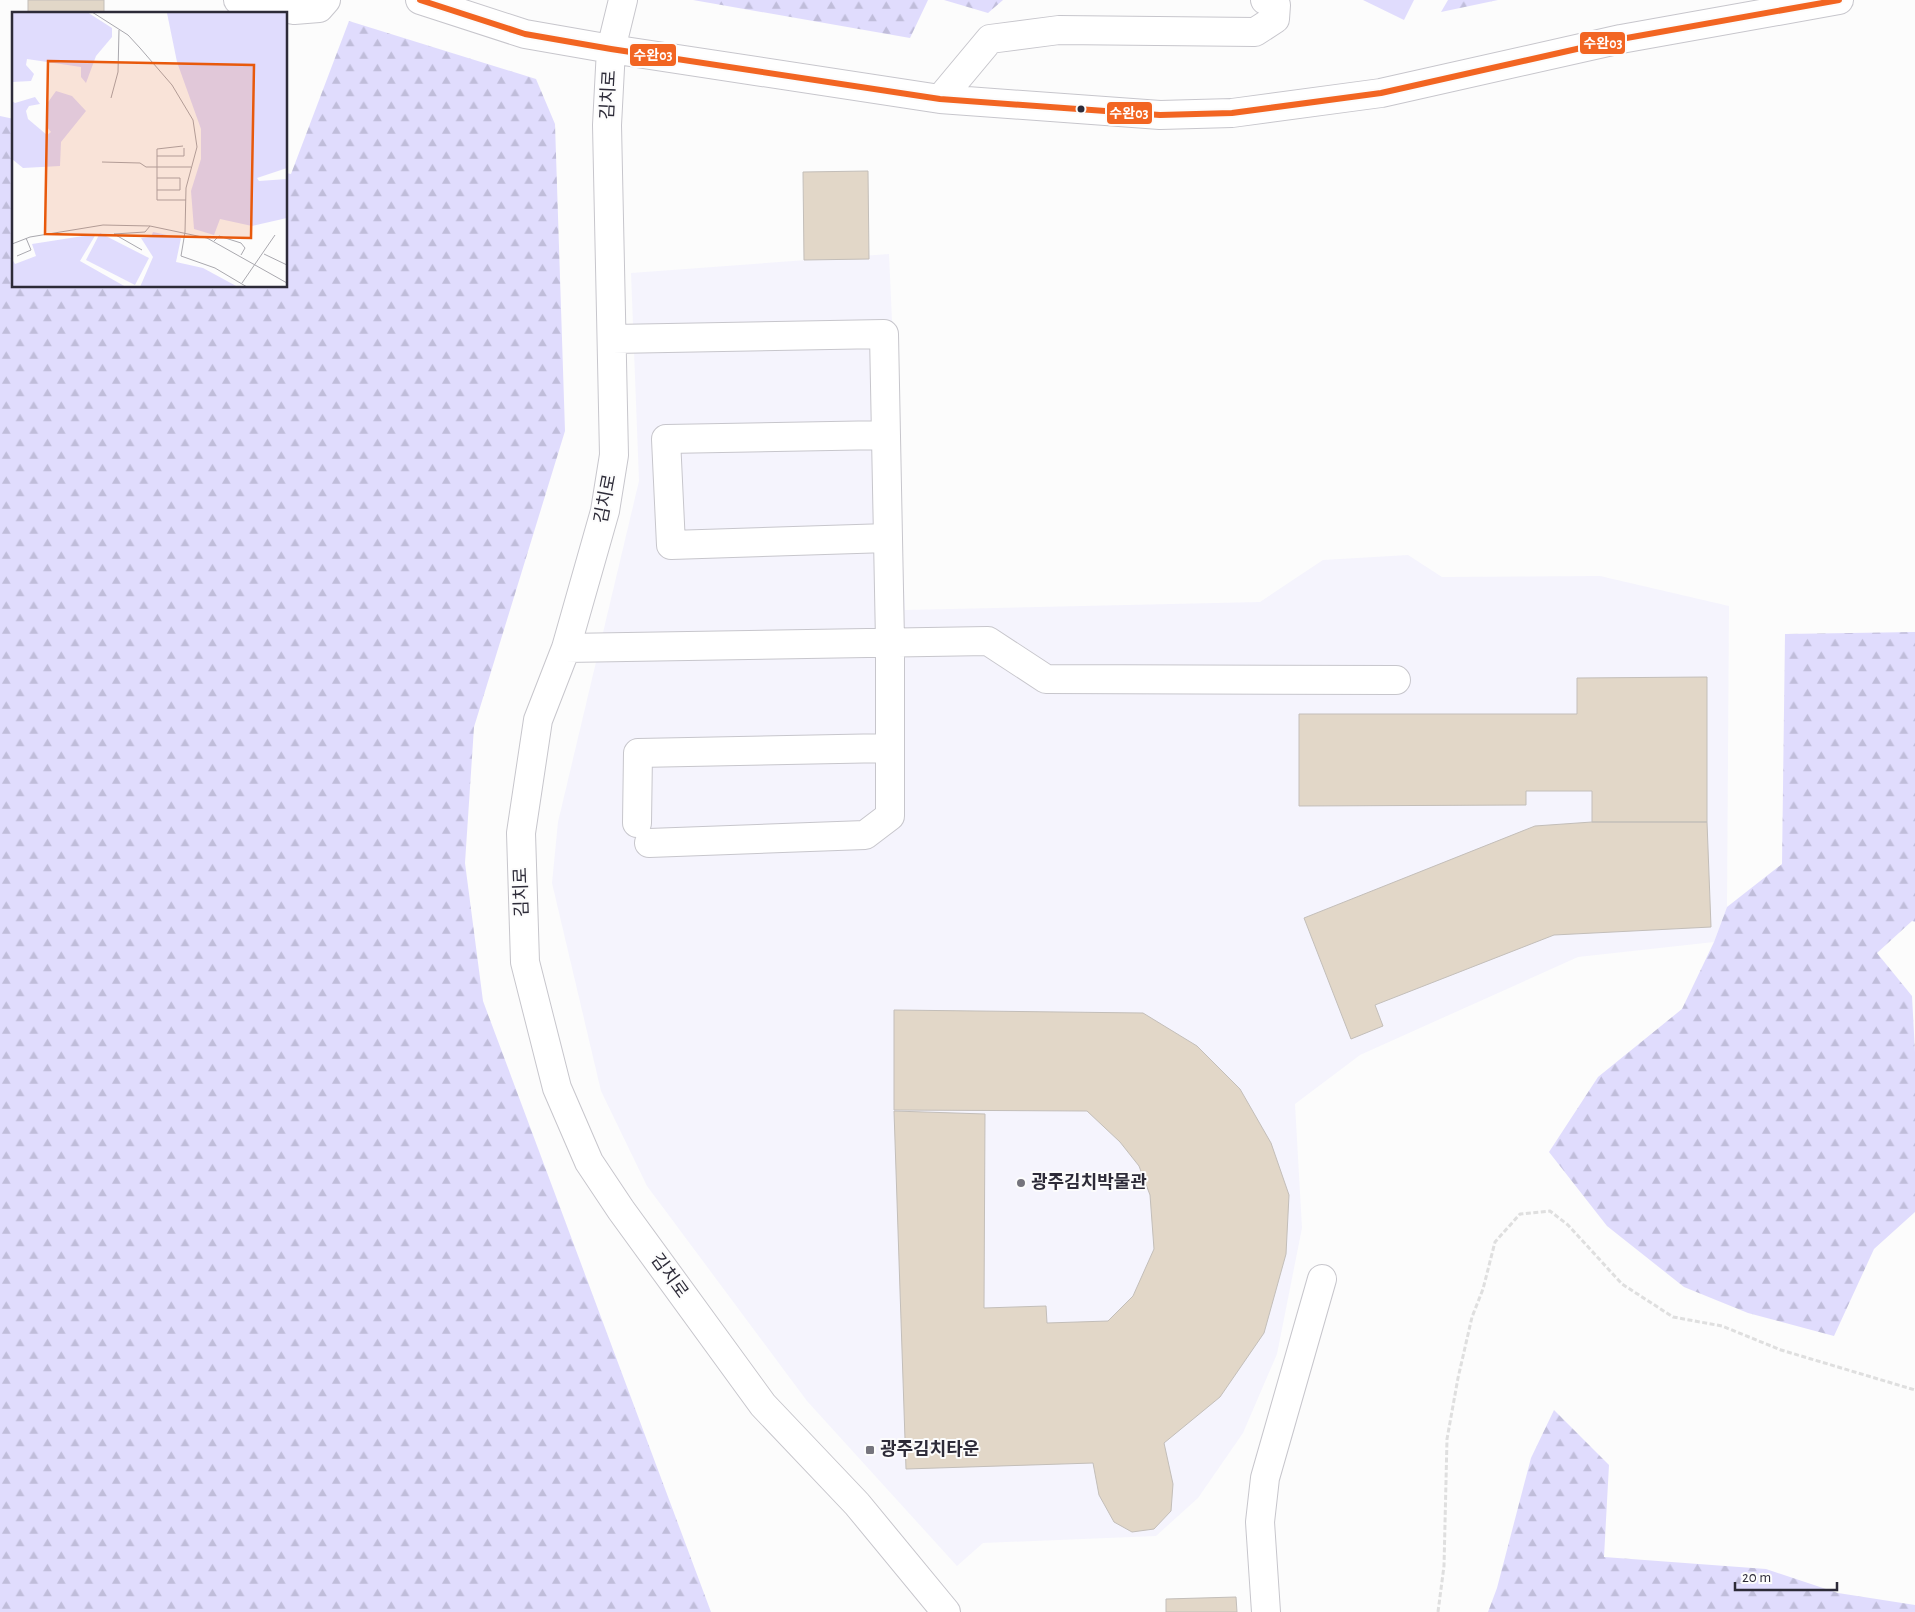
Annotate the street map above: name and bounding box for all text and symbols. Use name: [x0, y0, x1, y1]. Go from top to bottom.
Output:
inset map: [12, 12, 288, 288]
line badge: 수완03: [1579, 31, 1626, 55]
text: 수완03: [1583, 36, 1623, 51]
line badge: 수완03: [629, 43, 677, 67]
text: 수완03: [633, 48, 673, 63]
street label: 김치로: [597, 70, 619, 120]
line badge: 수완03: [1106, 101, 1153, 125]
unlabelled marker: [1076, 104, 1086, 114]
text: 수완03: [1109, 106, 1149, 121]
street label: 김치로: [590, 473, 620, 525]
street label: 김치로: [510, 867, 532, 917]
place label: 광주김치박물관: [1031, 1173, 1147, 1192]
marker: 광주김치박물관: [1015, 1177, 1027, 1189]
street label: 김치로: [647, 1249, 693, 1301]
place label: 광주김치타운: [880, 1440, 979, 1459]
marker: 광주김치타운: [864, 1444, 876, 1456]
scale bar: [1735, 1560, 1838, 1592]
text: 20 m: [1742, 1570, 1771, 1585]

